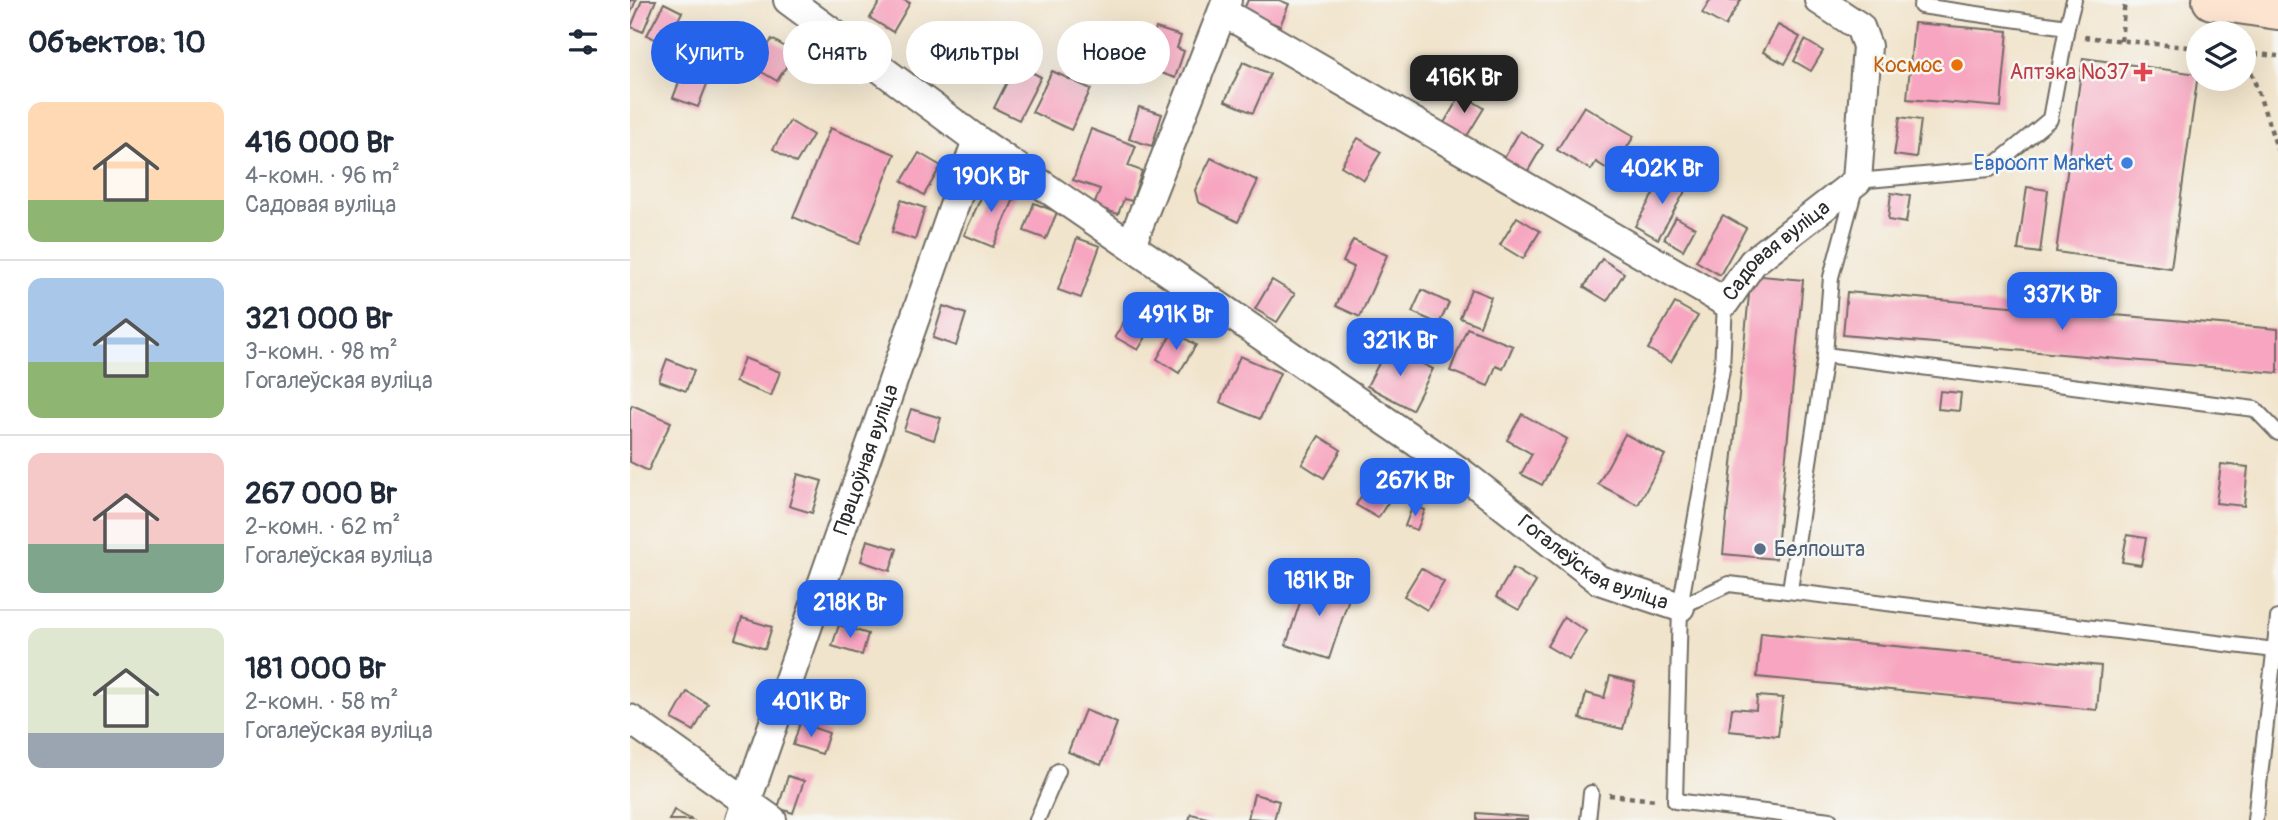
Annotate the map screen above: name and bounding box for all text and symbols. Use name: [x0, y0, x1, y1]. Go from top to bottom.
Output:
chip: Купить: [651, 21, 769, 84]
chip: Снять: [783, 21, 892, 84]
chip: Фильтры: [906, 21, 1043, 84]
chip: Новое: [1057, 21, 1170, 84]
map controls: [2186, 21, 2256, 91]
button: layers: [2186, 21, 2256, 91]
icon: filters: [564, 23, 602, 61]
text: Объектов: 10: [28, 24, 206, 61]
place label: Космос: [1873, 52, 1943, 79]
pin: 416K Br: [1399, 55, 1529, 115]
marker: Космос: [1949, 57, 1965, 73]
place label: Аптэка №37: [2009, 59, 2129, 86]
text: 416K Br: [1426, 63, 1502, 92]
marker: Аптэка №37: [2135, 64, 2151, 80]
text: 416 000 Br: [245, 124, 394, 161]
icon: home: [84, 130, 168, 214]
pin: 402K Br: [1597, 146, 1727, 206]
place label: Евроопт Market: [1974, 150, 2114, 177]
pin: 190K Br: [926, 154, 1056, 214]
text: 402K Br: [1621, 154, 1703, 183]
marker: Евроопт Market: [2119, 155, 2135, 171]
text: 4-комн. · 96 m²: [245, 161, 400, 190]
text: 190K Br: [953, 162, 1029, 191]
text: Садовая вуліца: [245, 190, 396, 219]
street label: Садовая вуліца: [1717, 194, 1835, 307]
pin: 337K Br: [1997, 272, 2127, 332]
text: 337K Br: [2023, 280, 2101, 309]
pin: 491K Br: [1111, 292, 1241, 352]
text: 321 000 Br: [245, 300, 392, 337]
text: 491K Br: [1139, 300, 1213, 329]
icon: home: [84, 306, 168, 390]
pin: 321K Br: [1335, 318, 1465, 378]
text: 321K Br: [1363, 326, 1437, 355]
text: 3-комн. · 98 m²: [245, 337, 398, 366]
text: Гогалеўская вуліца: [245, 366, 433, 395]
street label: Працоўная вуліца: [828, 381, 905, 538]
pin: 267K Br: [1350, 458, 1480, 518]
text: 267K Br: [1376, 466, 1454, 495]
text: 267 000 Br: [245, 475, 397, 512]
icon: home: [84, 481, 168, 565]
street label: Гогалеўская вуліца: [1512, 509, 1672, 616]
text: 2-комн. · 62 m²: [245, 512, 400, 541]
place label: Белпошта: [1774, 536, 1865, 563]
text: Гогалеўская вуліца: [245, 541, 433, 570]
marker: Белпошта: [1752, 541, 1768, 557]
pin: 181K Br: [1254, 558, 1384, 618]
text: 181K Br: [1284, 566, 1354, 595]
pin: 218K Br: [785, 580, 915, 640]
text: 218K Br: [813, 588, 887, 617]
text: 181 000 Br: [245, 650, 386, 687]
icon: home: [84, 656, 168, 740]
pin: 401K Br: [746, 680, 876, 739]
text: 2-комн. · 58 m²: [245, 687, 398, 716]
text: 401K Br: [772, 687, 850, 716]
text: Гогалеўская вуліца: [245, 716, 433, 745]

